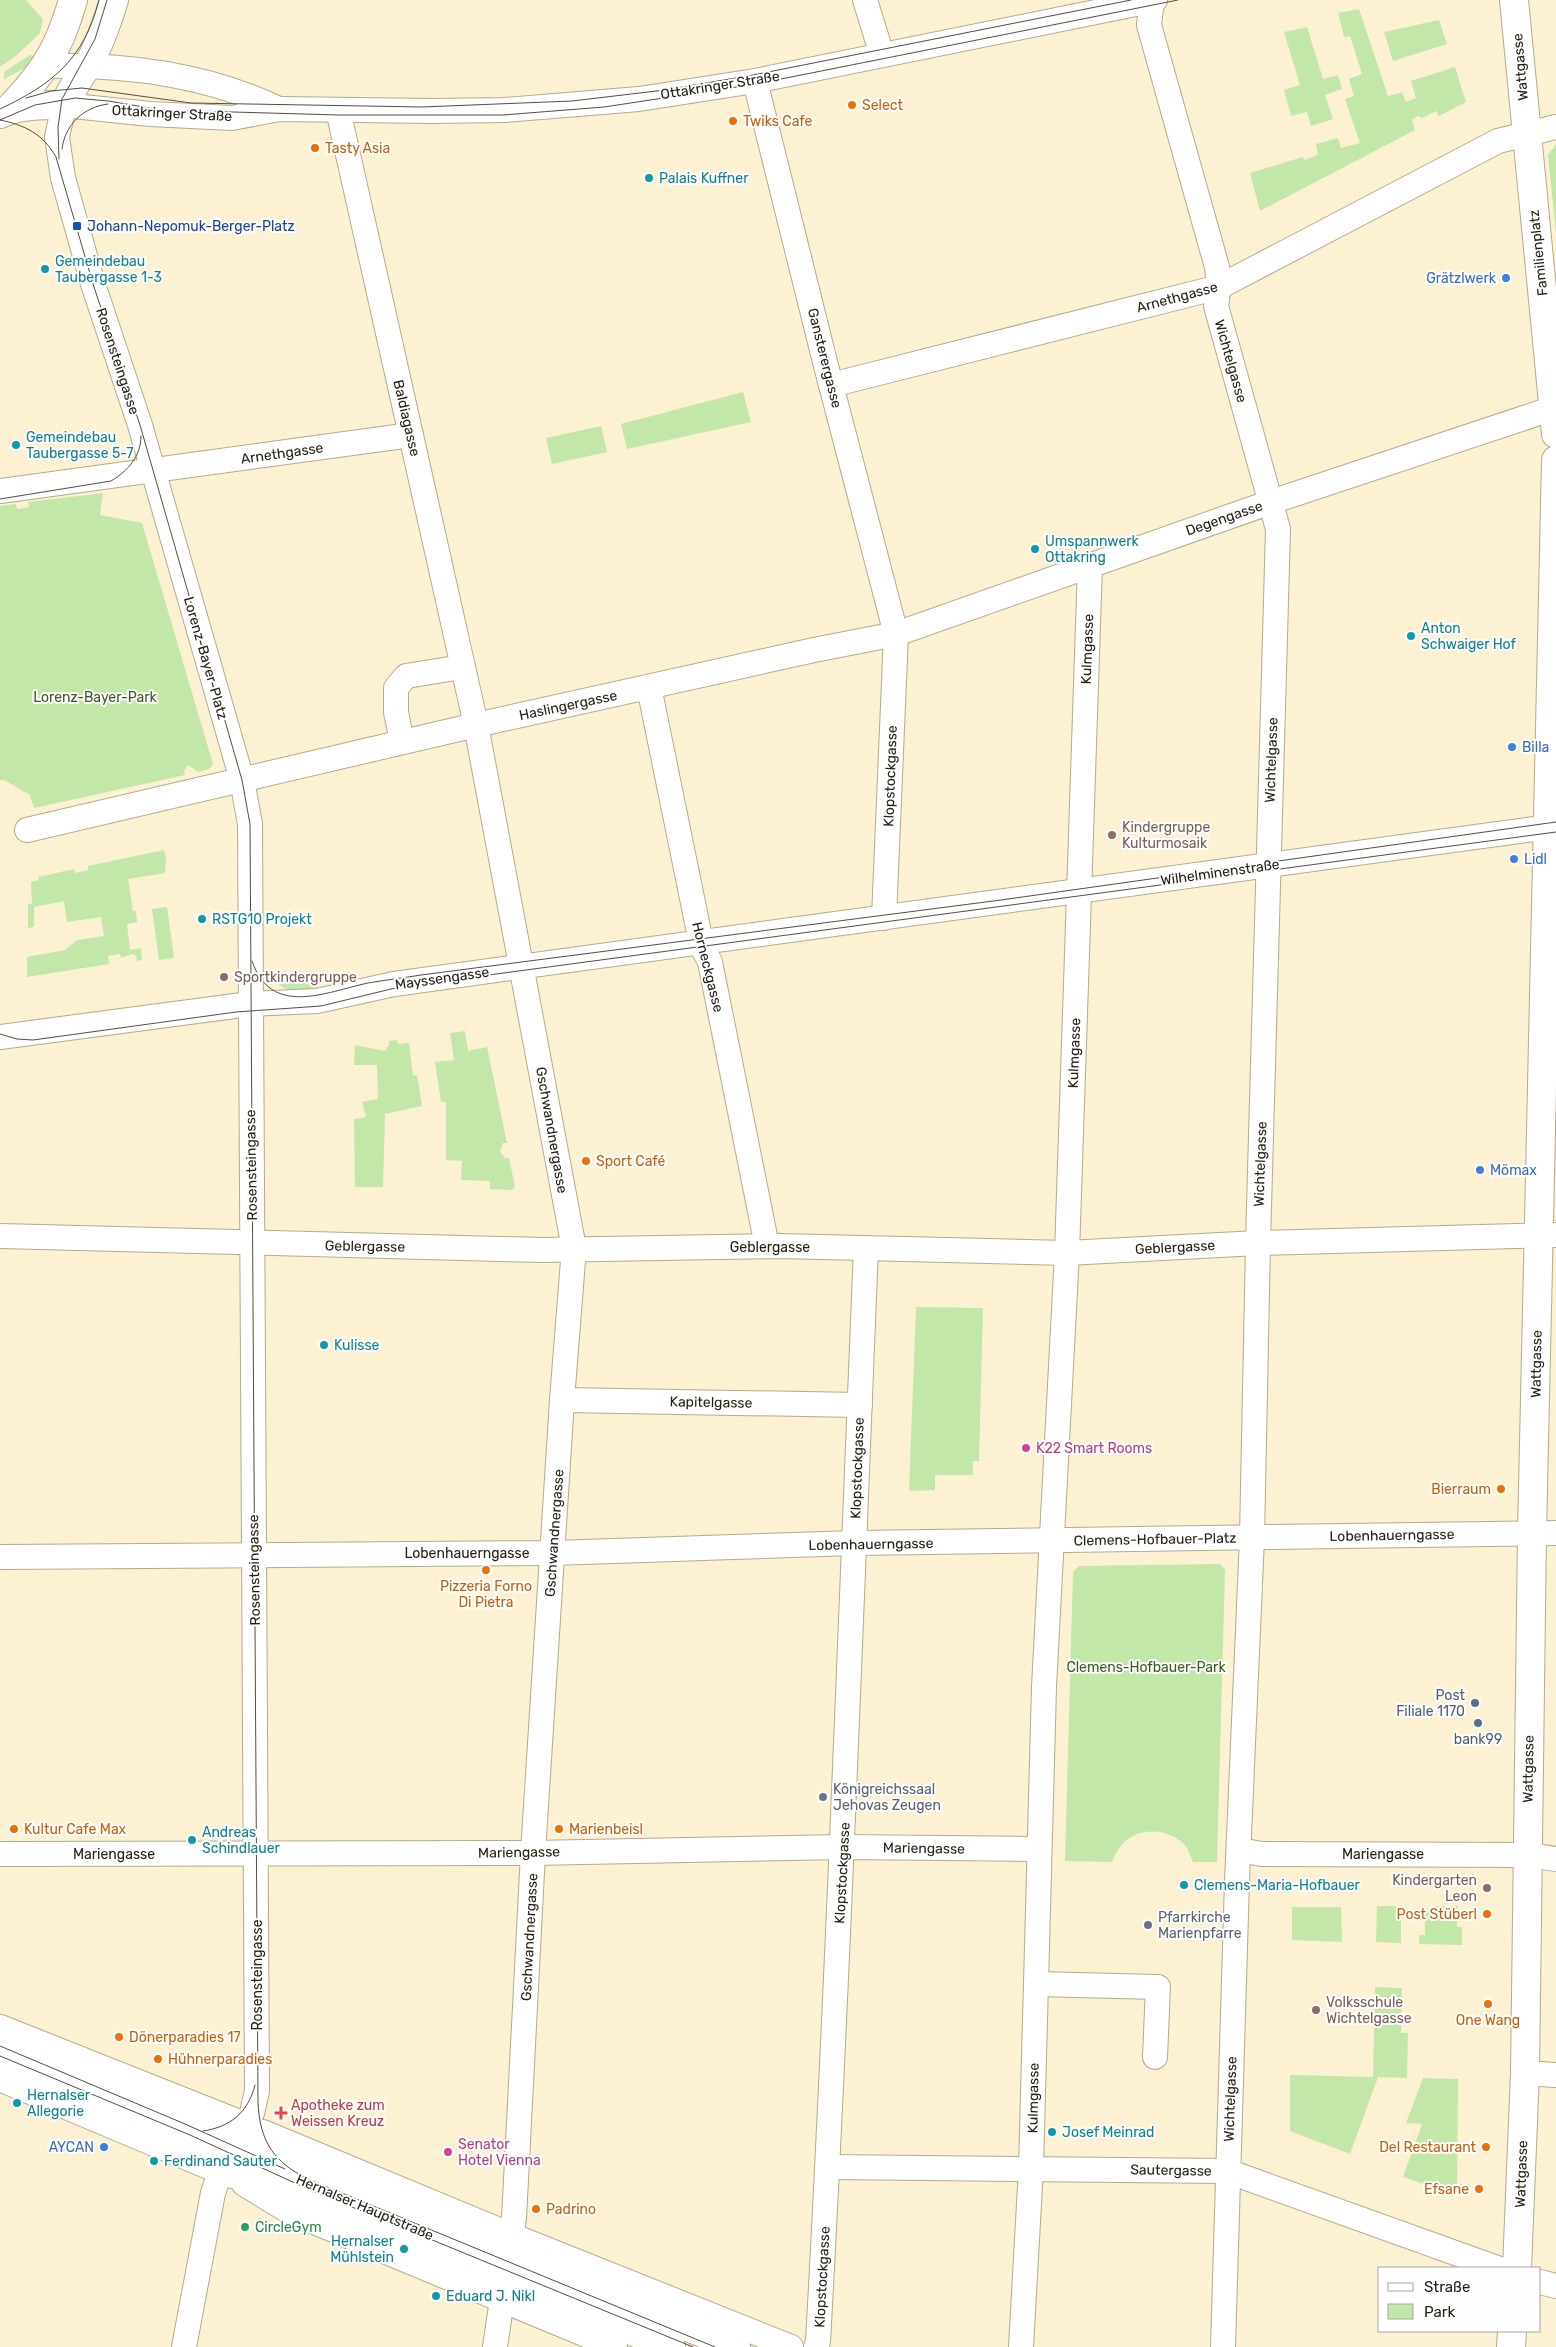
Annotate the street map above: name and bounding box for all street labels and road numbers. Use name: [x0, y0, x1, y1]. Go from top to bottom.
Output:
street label: Wattgasse: [1509, 32, 1532, 101]
street label: Ottakringer Straße: [659, 68, 781, 103]
street label: Ottakringer Straße: [111, 102, 233, 125]
street label: Familienplatz: [1526, 209, 1551, 297]
street label: Arnethgasse: [1135, 278, 1220, 316]
street label: Rosensteingasse: [92, 306, 143, 417]
street label: Gansterergasse: [804, 306, 845, 410]
street label: Wichtelgasse: [1211, 318, 1251, 405]
street label: Baldiagasse: [389, 378, 424, 458]
street label: Arnethgasse: [240, 439, 325, 468]
street label: Degengasse: [1183, 497, 1265, 540]
street label: Lorenz-Bayer-Platz: [180, 595, 231, 722]
street label: Kulmgasse: [1078, 613, 1097, 685]
street label: Haslingergasse: [518, 687, 619, 724]
street label: Wichtelgasse: [1262, 717, 1281, 803]
street label: Klopstockgasse: [880, 725, 901, 827]
street label: Wilhelminenstraße: [1159, 856, 1281, 889]
street label: Horneckgasse: [688, 920, 727, 1014]
street label: Mayssengasse: [394, 963, 490, 994]
street label: Kulmgasse: [1065, 1017, 1084, 1089]
street label: Gschwandnergasse: [532, 1066, 571, 1195]
street label: Rosensteingasse: [242, 1109, 261, 1221]
street label: Wichtelgasse: [1251, 1121, 1270, 1207]
street label: Geblergasse: [325, 1237, 405, 1256]
street label: Geblergasse: [1134, 1237, 1216, 1258]
street label: Geblergasse: [730, 1239, 810, 1256]
street label: Wattgasse: [1527, 1330, 1546, 1398]
street label: Kapitelgasse: [669, 1393, 753, 1412]
street label: Klopstockgasse: [847, 1417, 868, 1519]
street label: Gschwandnergasse: [542, 1468, 567, 1598]
street label: Rosensteingasse: [245, 1514, 264, 1626]
street label: Lobenhauerngasse: [1329, 1526, 1455, 1545]
street label: Clemens-Hofbauer-Platz: [1073, 1530, 1237, 1549]
street label: Lobenhauerngasse: [808, 1535, 934, 1554]
street label: Lobenhauerngasse: [405, 1545, 530, 1562]
street label: Wattgasse: [1519, 1735, 1538, 1803]
street label: Klopstockgasse: [831, 1822, 854, 1924]
street label: Mariengasse: [883, 1839, 965, 1858]
street label: Mariengasse: [478, 1843, 560, 1862]
street label: Mariengasse: [73, 1846, 155, 1863]
street label: Mariengasse: [1342, 1846, 1424, 1863]
street label: Gschwandnergasse: [518, 1872, 541, 2001]
street label: Rosensteingasse: [249, 1919, 266, 2031]
street label: Wichtelgasse: [1221, 2056, 1240, 2142]
street label: Kulmgasse: [1024, 2062, 1043, 2133]
street label: Wattgasse: [1512, 2140, 1531, 2208]
street label: Sautergasse: [1130, 2161, 1212, 2180]
street label: Hernalser Hauptstraße: [294, 2171, 436, 2244]
street label: Klopstockgasse: [811, 2226, 834, 2328]

